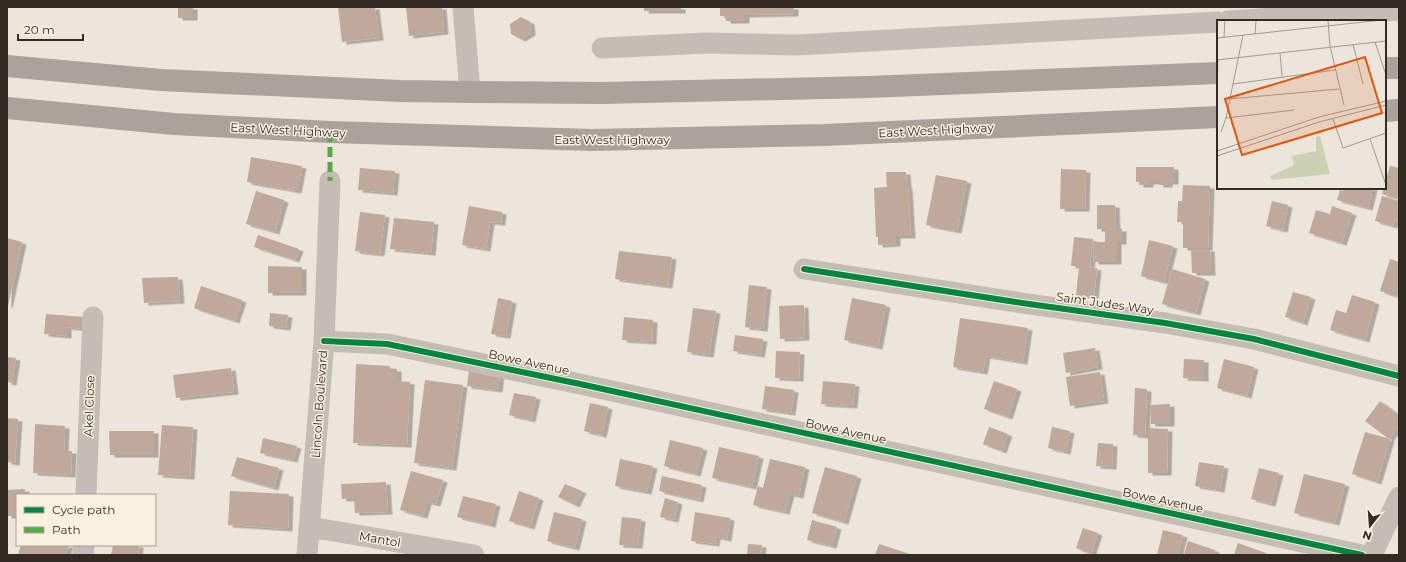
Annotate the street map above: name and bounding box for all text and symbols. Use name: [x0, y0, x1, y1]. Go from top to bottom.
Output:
scale bar: [18, 16, 83, 42]
inset map: [1217, 20, 1386, 189]
text: 20 m: [24, 22, 55, 37]
street label: East West Highway: [230, 119, 347, 141]
street label: East West Highway: [878, 119, 995, 141]
street label: East West Highway: [554, 132, 670, 147]
street label: Saint Judes Way: [1055, 289, 1155, 317]
street label: Bowe Avenue: [487, 346, 571, 378]
street label: Lincoln Boulevard: [308, 349, 330, 459]
street label: Akel Close: [80, 375, 98, 437]
street label: Bowe Avenue: [804, 415, 888, 447]
street label: Bowe Avenue: [1121, 484, 1205, 516]
legend: [16, 494, 156, 546]
text: Cycle path: [52, 502, 115, 517]
north arrow: [1350, 506, 1390, 546]
text: Path: [52, 522, 81, 537]
street label: Mantol: [358, 528, 402, 550]
text: N: [1361, 528, 1373, 544]

